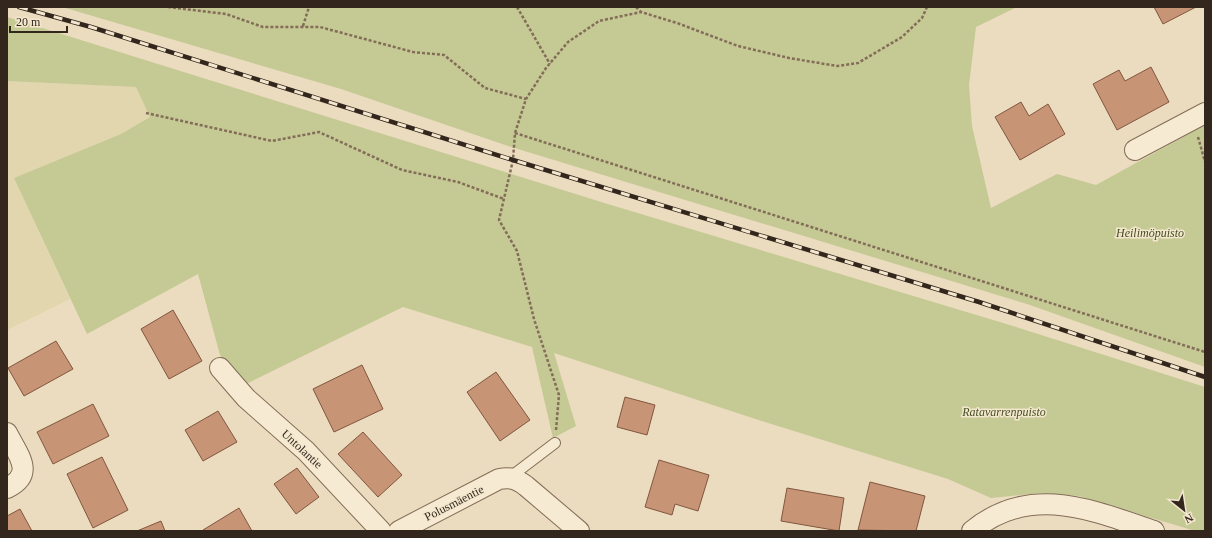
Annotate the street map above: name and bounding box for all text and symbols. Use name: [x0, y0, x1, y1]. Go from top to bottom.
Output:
scale bar: [10, 8, 67, 34]
text: 20 m: [16, 15, 41, 29]
park label: Heilimöpuisto: [1115, 226, 1184, 240]
park label: Ratavarrenpuisto: [961, 405, 1046, 419]
street label: Untolantie: [279, 427, 325, 471]
street label: Polusmäentie: [422, 482, 486, 524]
north arrow: [1164, 490, 1204, 530]
text: N: [1183, 511, 1195, 526]

